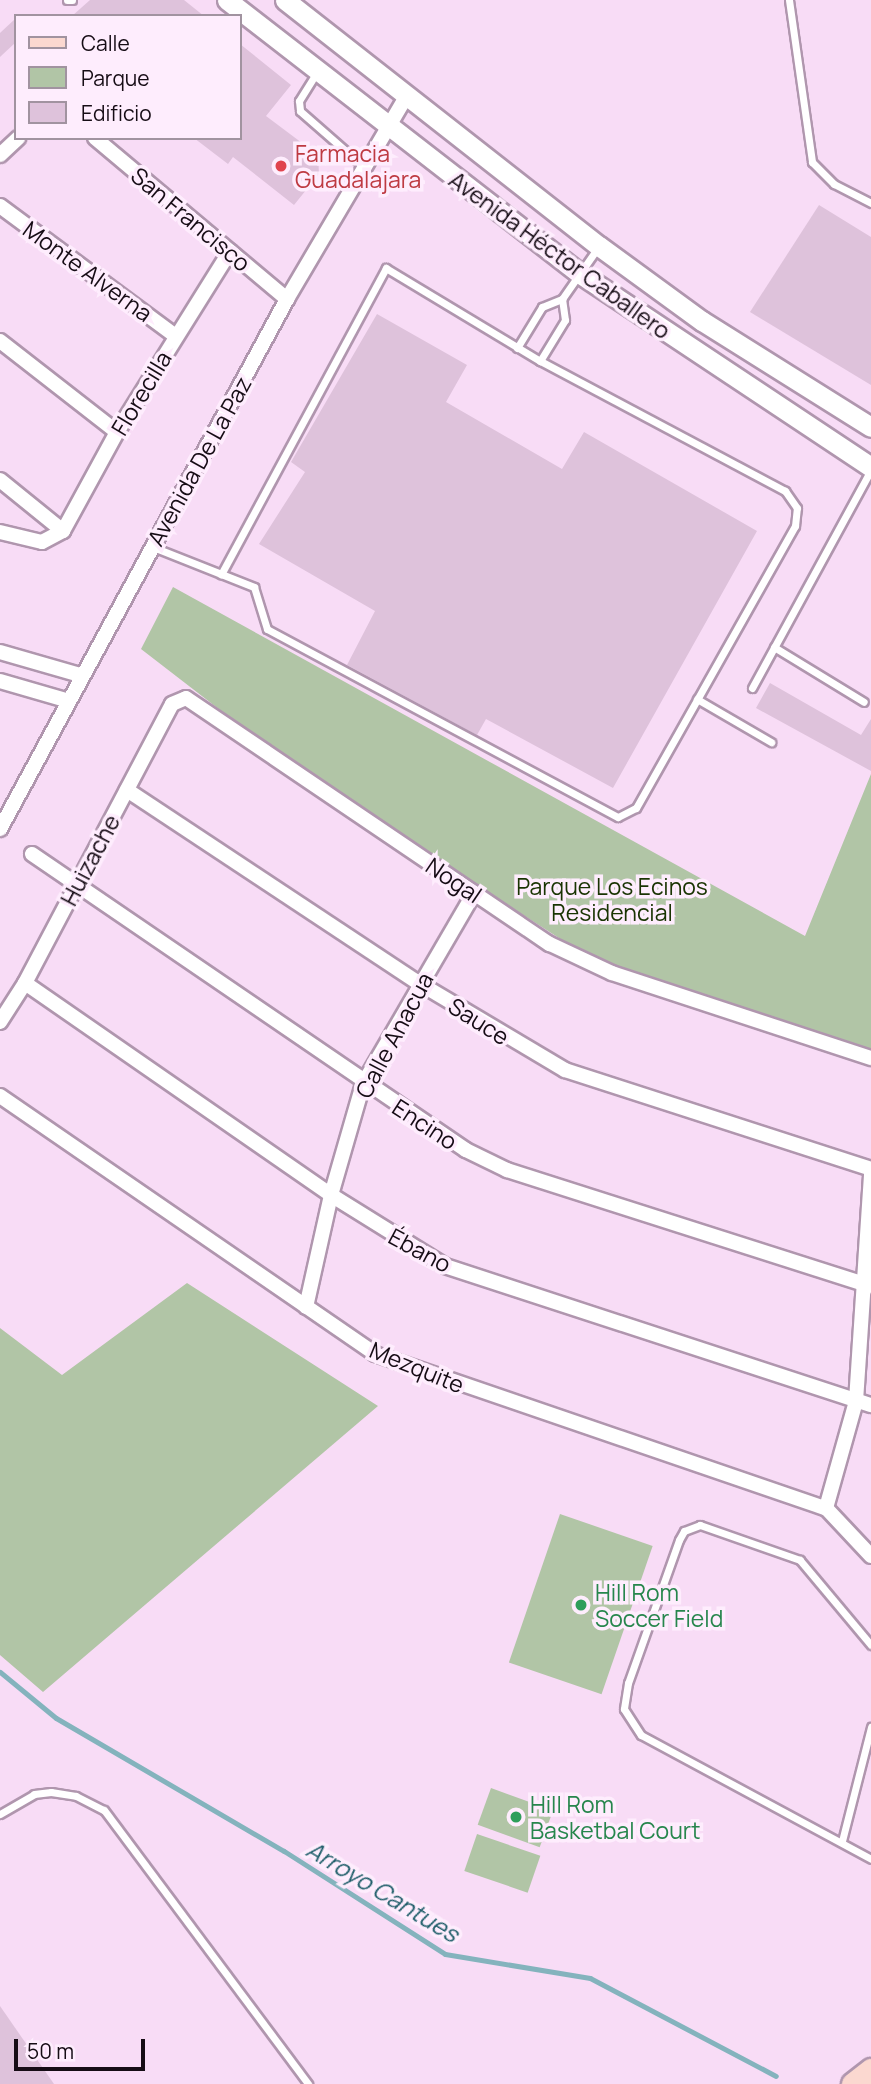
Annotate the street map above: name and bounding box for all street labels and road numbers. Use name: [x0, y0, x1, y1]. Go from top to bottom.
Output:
street label: San Francisco: [126, 161, 256, 277]
street label: Avenida Héctor Caballero: [444, 165, 676, 345]
street label: Monte Alverna: [18, 215, 158, 327]
street label: Florecilla: [105, 346, 177, 440]
street label: Avenida De La Paz: [141, 372, 257, 550]
street label: Huizache: [55, 810, 125, 910]
street label: Nogal: [421, 851, 487, 909]
street label: Calle Anacua: [349, 968, 439, 1102]
street label: Sauce: [444, 992, 514, 1050]
street label: Encino: [387, 1093, 463, 1155]
street label: Ébano: [384, 1222, 456, 1278]
street label: Mezquite: [366, 1336, 468, 1398]

